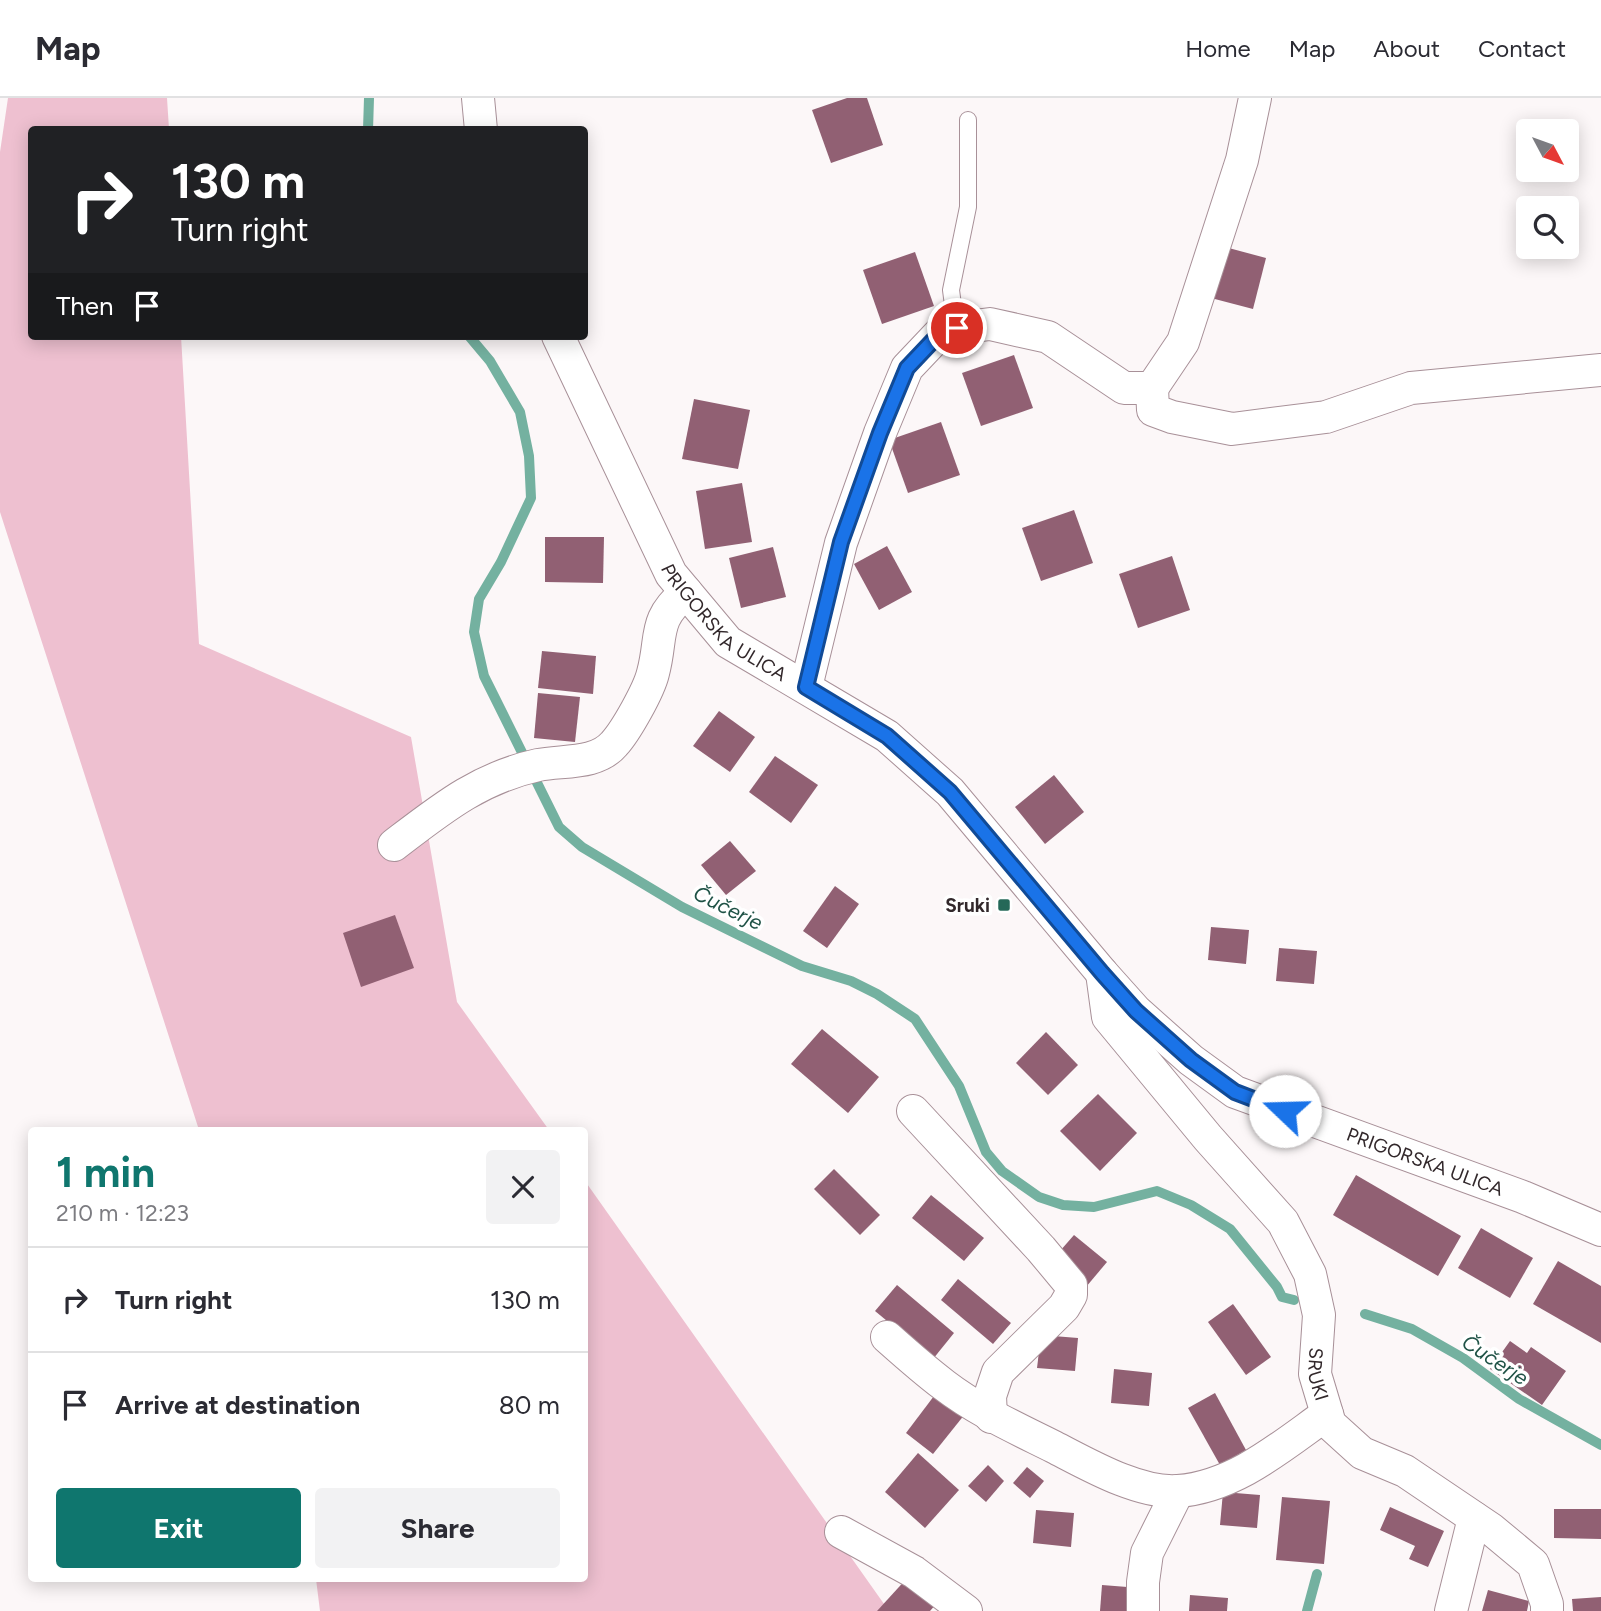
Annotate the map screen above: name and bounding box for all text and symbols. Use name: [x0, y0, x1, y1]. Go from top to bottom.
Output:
text: Map: [35, 29, 101, 68]
text: Home: [1185, 34, 1251, 63]
text: Map: [1289, 34, 1335, 63]
text: About: [1373, 34, 1440, 63]
text: Contact: [1478, 34, 1566, 63]
north arrow: [1516, 119, 1578, 182]
map controls: [1516, 119, 1579, 259]
text: 130 m: [171, 151, 305, 210]
icon: right: [56, 154, 147, 245]
button: search: [1516, 196, 1579, 259]
text: Turn right: [171, 211, 309, 249]
icon: arrive: [128, 287, 166, 325]
text: Then: [56, 290, 114, 322]
pin: [927, 298, 987, 358]
icon: arrive: [938, 309, 976, 347]
street label: PRIGORSKA ULICA: [656, 560, 791, 686]
water label: Čučerje: [690, 880, 767, 935]
place label: Sruki: [945, 894, 990, 917]
marker: Sruki: [996, 897, 1012, 913]
position arrow: [1248, 1074, 1322, 1148]
street label: PRIGORSKA ULICA: [1343, 1123, 1507, 1201]
text: 1 min: [56, 1147, 155, 1198]
button: close: [486, 1150, 560, 1224]
text: 210 m · 12:23: [56, 1199, 189, 1227]
icon: right: [56, 1281, 94, 1319]
text: Turn right: [115, 1284, 232, 1316]
text: 130 m: [490, 1284, 560, 1316]
water label: Čučerje: [1458, 1329, 1533, 1390]
street label: SRUKI: [1303, 1347, 1333, 1403]
icon: arrive: [56, 1386, 94, 1424]
text: Arrive at destination: [115, 1389, 360, 1421]
text: 80 m: [499, 1389, 560, 1421]
button: Exit: [56, 1488, 301, 1568]
button: Share: [315, 1488, 560, 1568]

